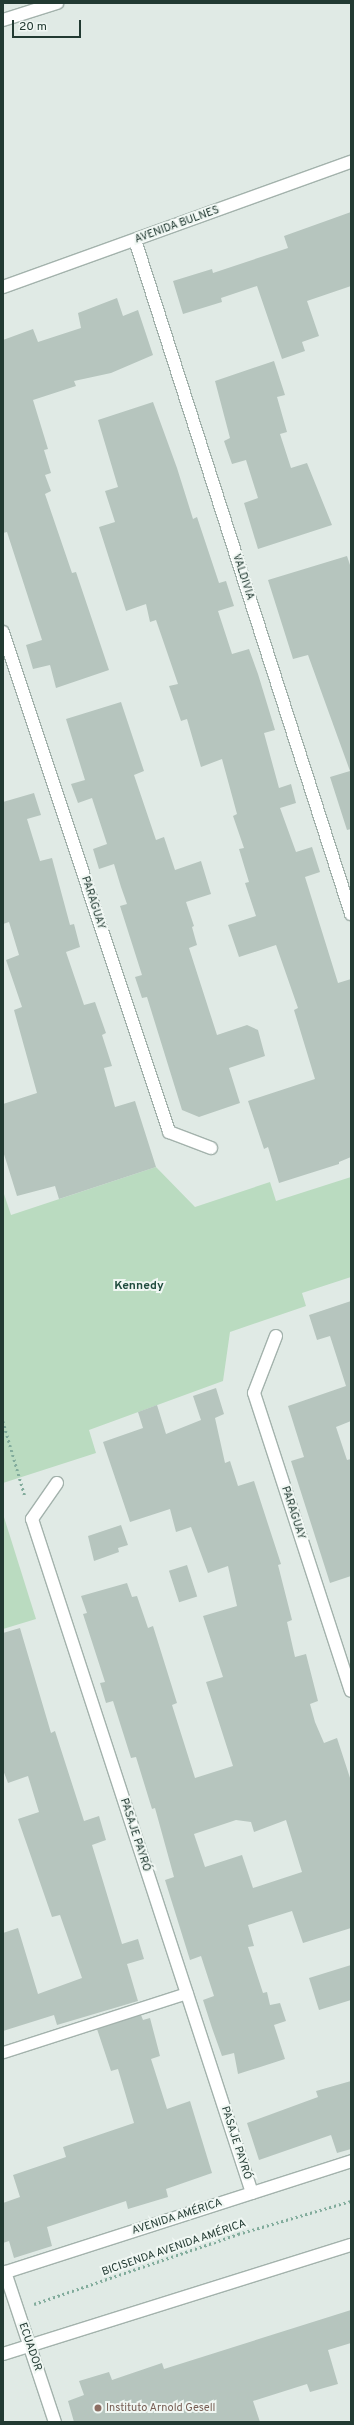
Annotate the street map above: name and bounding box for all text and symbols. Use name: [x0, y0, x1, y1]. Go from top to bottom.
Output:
scale bar: [14, 12, 83, 38]
text: 20 m: [19, 19, 47, 35]
street label: AVENIDA BULNES: [133, 203, 221, 247]
street label: VALDIVIA: [229, 552, 257, 602]
street label: PARAGUAY: [78, 875, 108, 931]
district label: Kennedy: [114, 1280, 164, 1294]
street label: PARAGUAY: [278, 1485, 308, 1541]
street label: PASAJE PAYRÓ: [117, 1797, 153, 1873]
street label: PASAJE PAYRÓ: [218, 2105, 254, 2181]
street label: AVENIDA AMÉRICA: [130, 2196, 224, 2238]
street label: BICISENDA AVENIDA AMÉRICA: [99, 2217, 249, 2279]
street label: ECUADOR: [16, 2321, 44, 2373]
place label: Instituto Arnold Gesell: [106, 2401, 216, 2415]
marker: Instituto Arnold Gesell: [93, 2403, 103, 2413]

